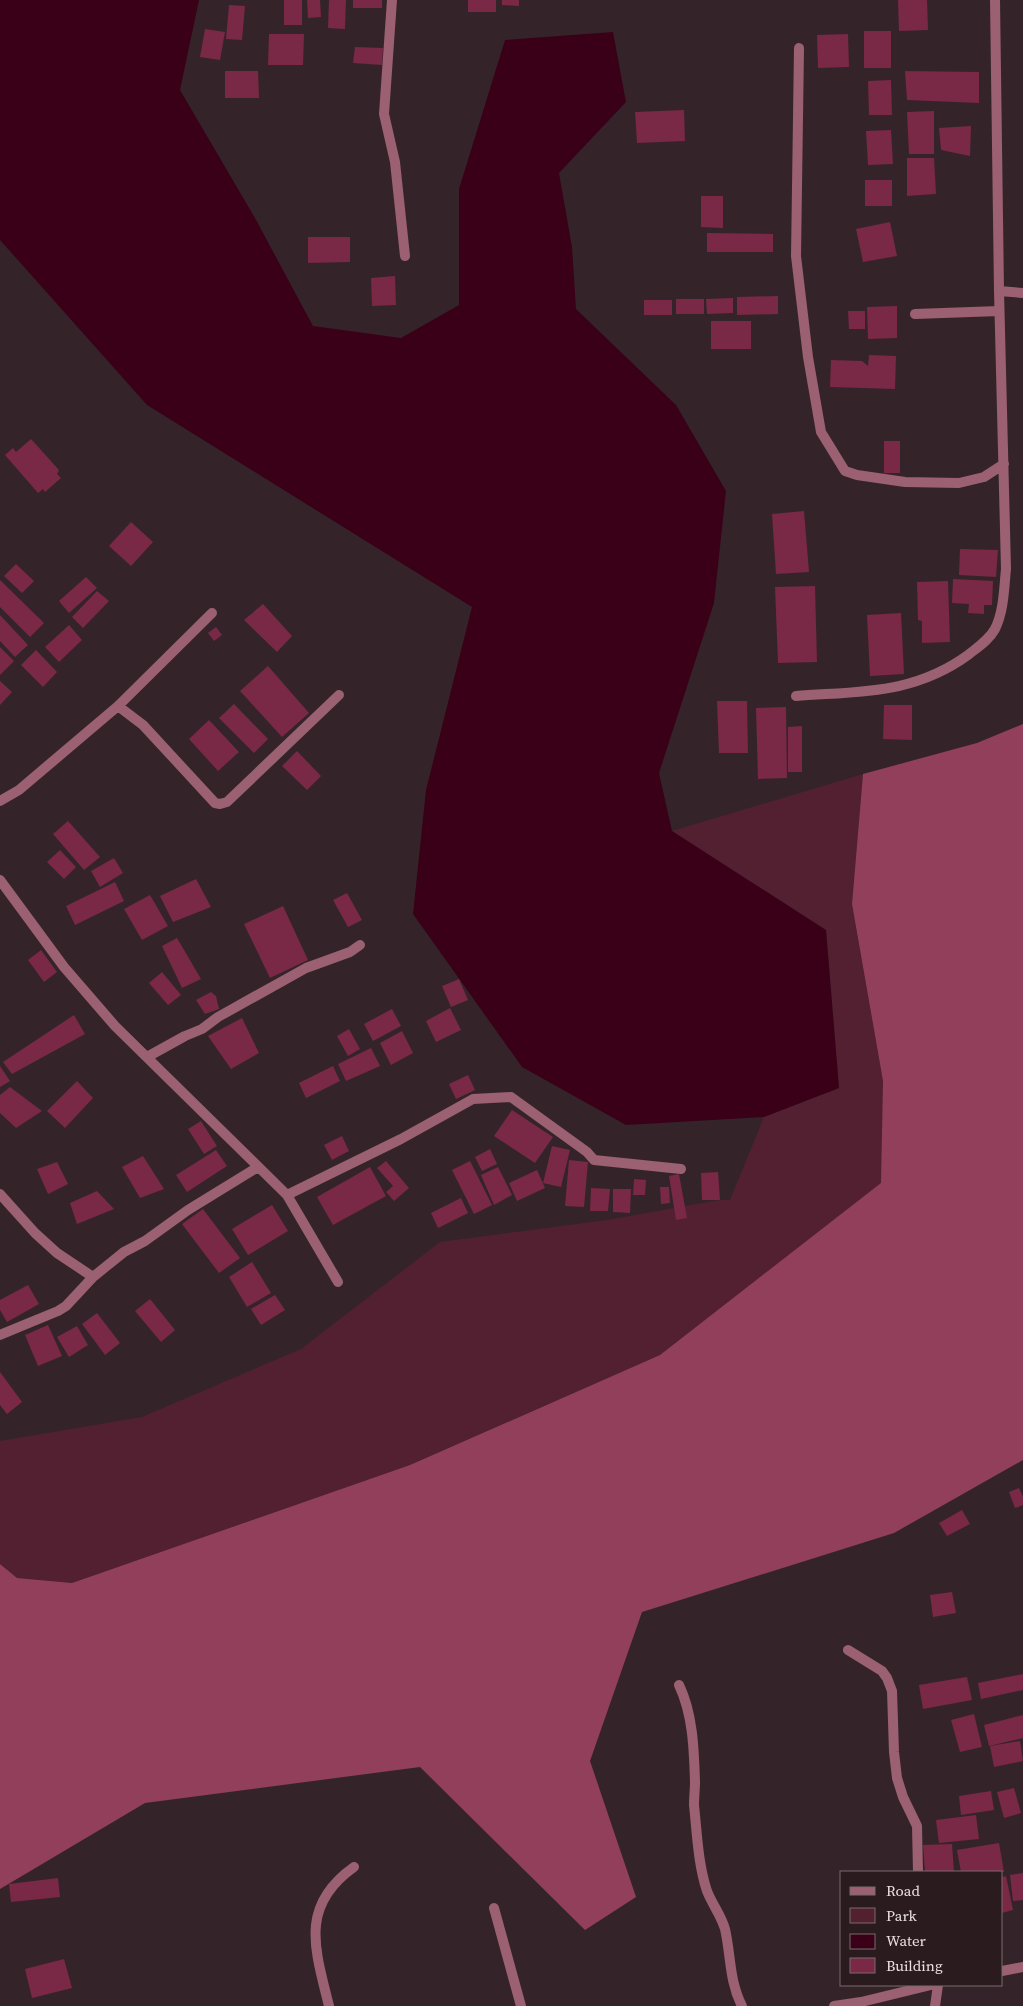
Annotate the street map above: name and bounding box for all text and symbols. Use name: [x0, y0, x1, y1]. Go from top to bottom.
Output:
legend: [840, 1871, 1003, 1986]
text: Road: [886, 1880, 920, 1901]
text: Park: [886, 1905, 918, 1926]
text: Water: [886, 1930, 927, 1951]
text: Building: [886, 1955, 943, 1976]

